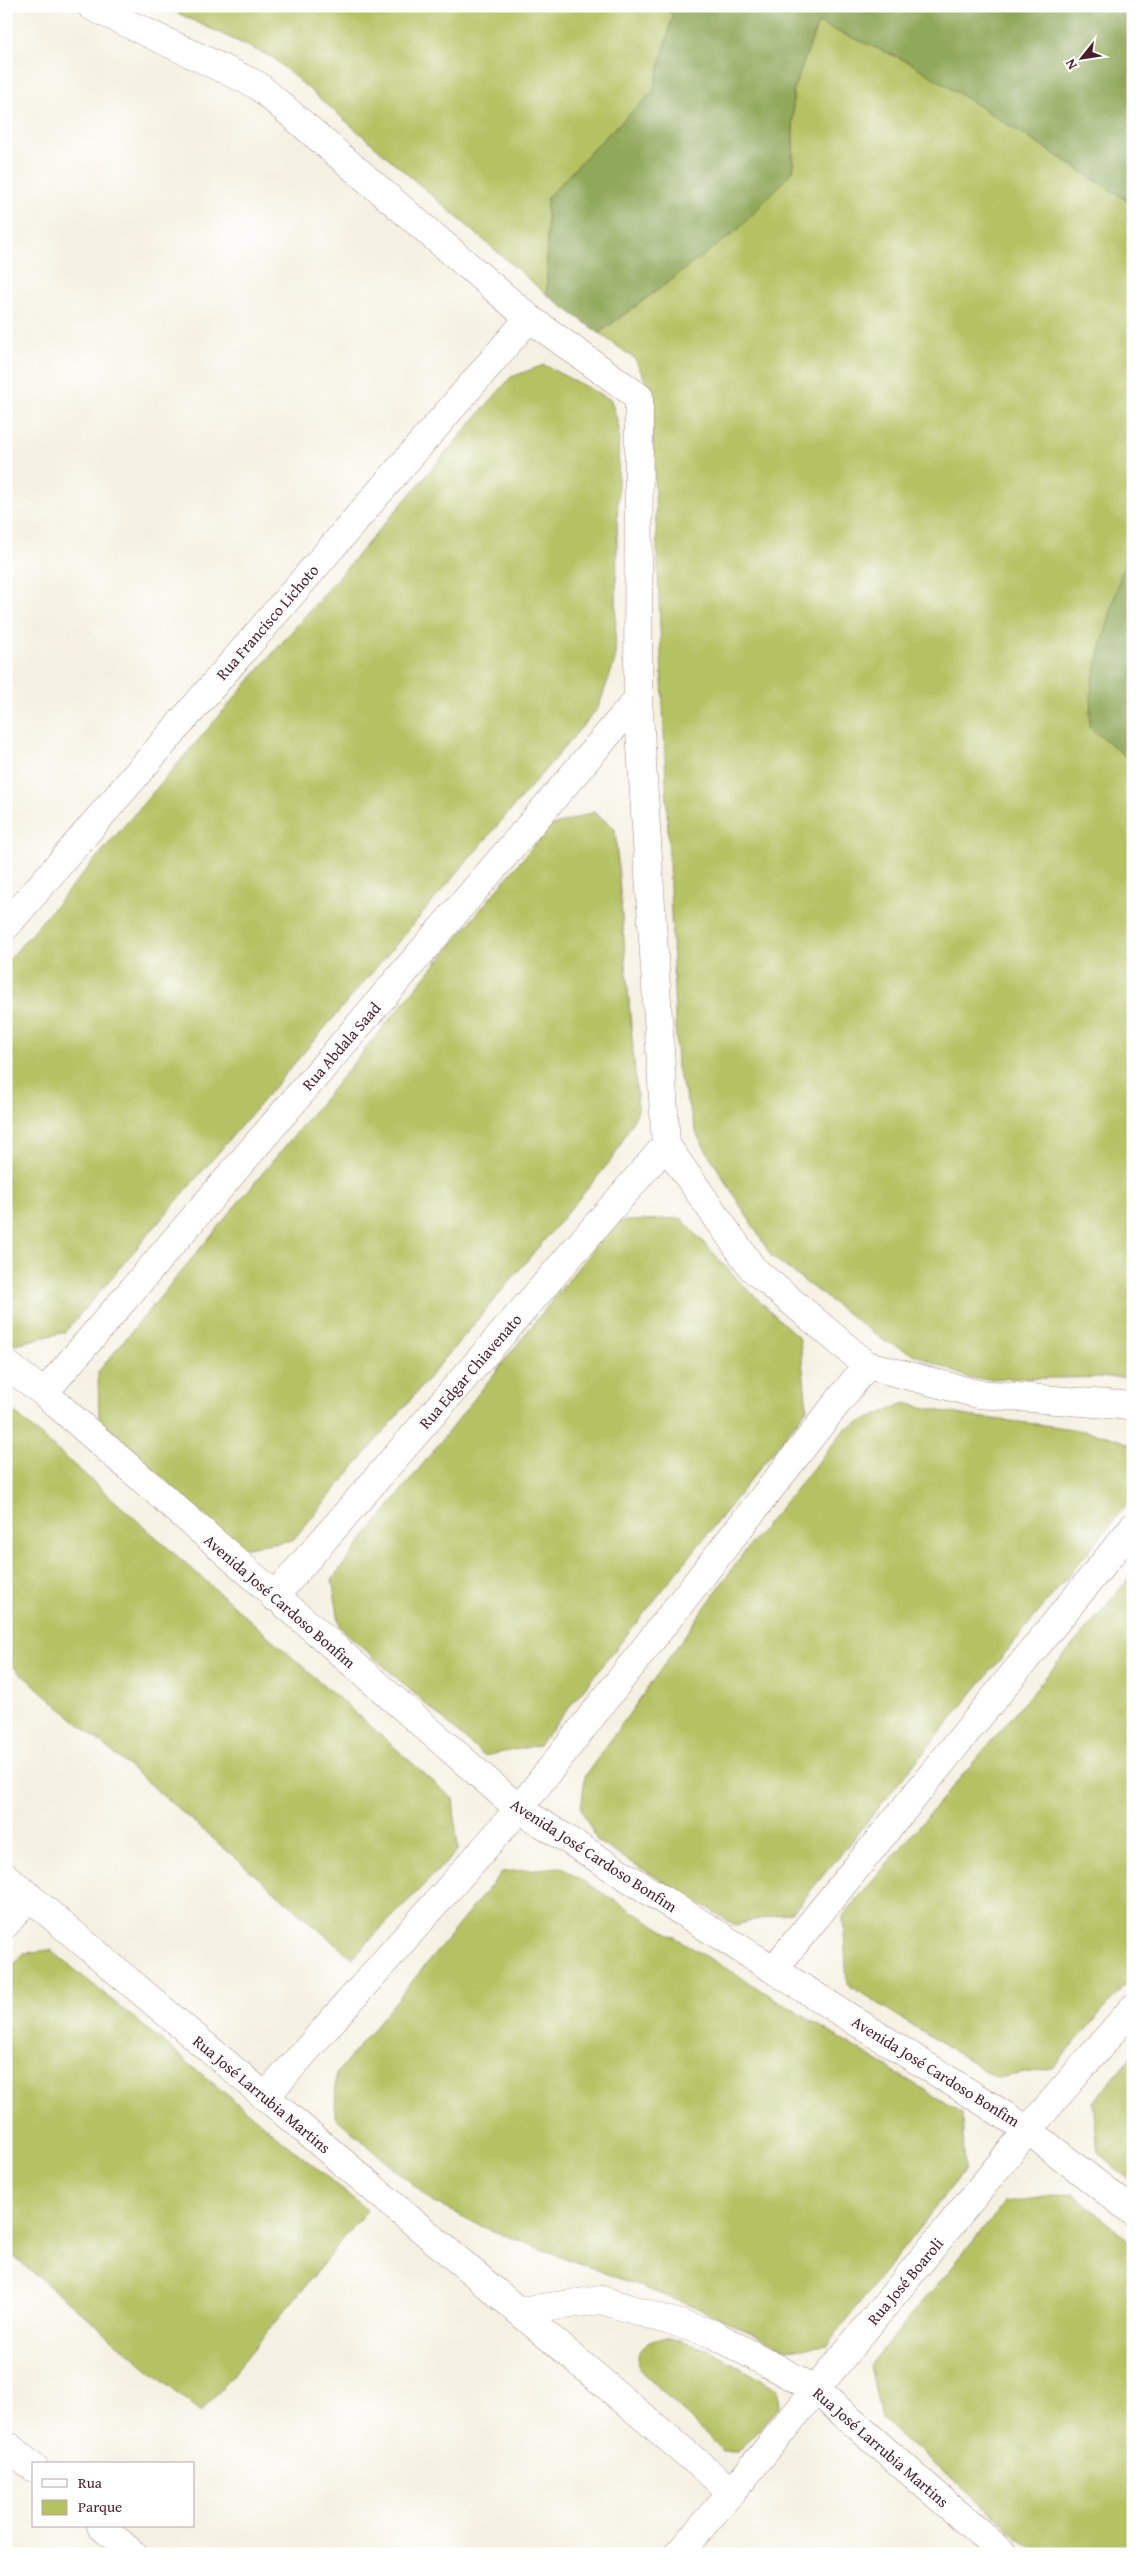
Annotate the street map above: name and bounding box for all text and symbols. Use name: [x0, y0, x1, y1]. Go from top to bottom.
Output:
north arrow: [1056, 32, 1106, 82]
text: N: [1059, 55, 1082, 74]
street label: Rua Francisco Lichoto: [210, 559, 324, 685]
street label: Rua Abdala Saad: [296, 996, 386, 1095]
street label: Rua Edgar Chiavenato: [413, 1308, 527, 1434]
street label: Avenida José Cardoso Bonfim: [199, 1528, 361, 1674]
street label: Avenida José Cardoso Bonfim: [506, 1792, 682, 1918]
street label: Avenida José Cardoso Bonfim: [847, 2009, 1025, 2133]
street label: Rua José Larrubia Martins: [188, 2029, 336, 2159]
street label: Rua José Boaroli: [861, 2232, 949, 2330]
street label: Rua José Larrubia Martins: [808, 2381, 954, 2513]
legend: [32, 2462, 195, 2528]
text: Rua: [78, 2472, 102, 2493]
text: Parque: [78, 2496, 122, 2517]

